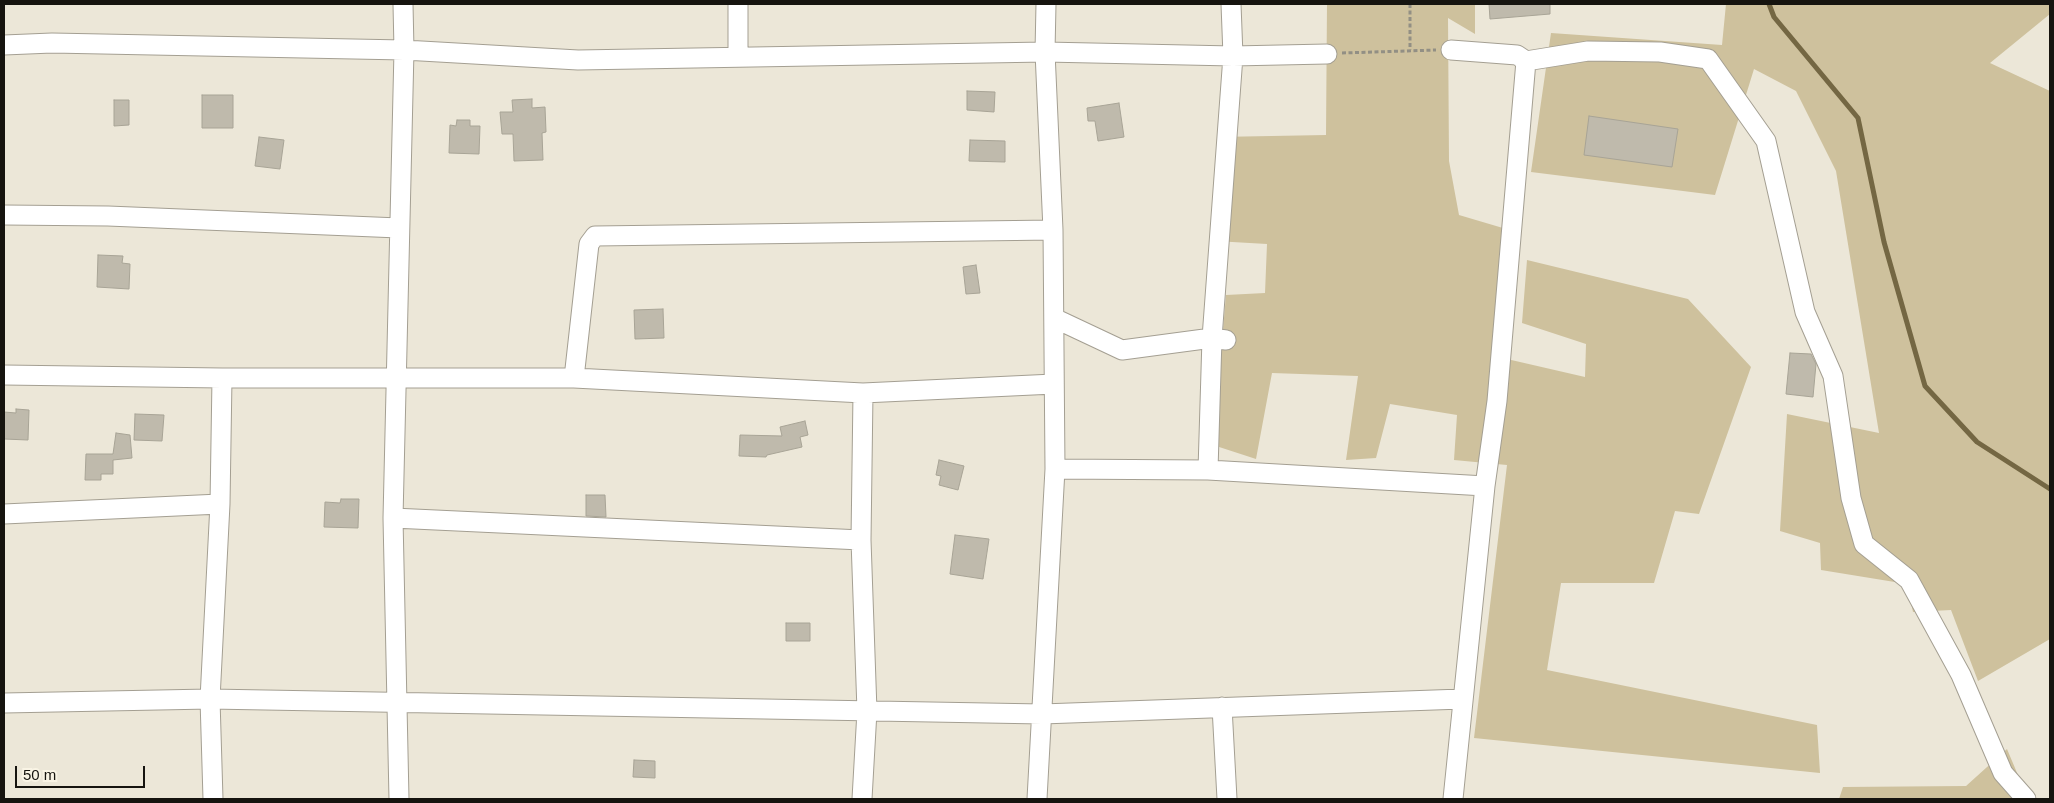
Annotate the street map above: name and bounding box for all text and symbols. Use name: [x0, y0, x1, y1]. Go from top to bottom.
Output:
scale bar: [18, 756, 148, 788]
text: 50 m: [23, 766, 56, 783]

